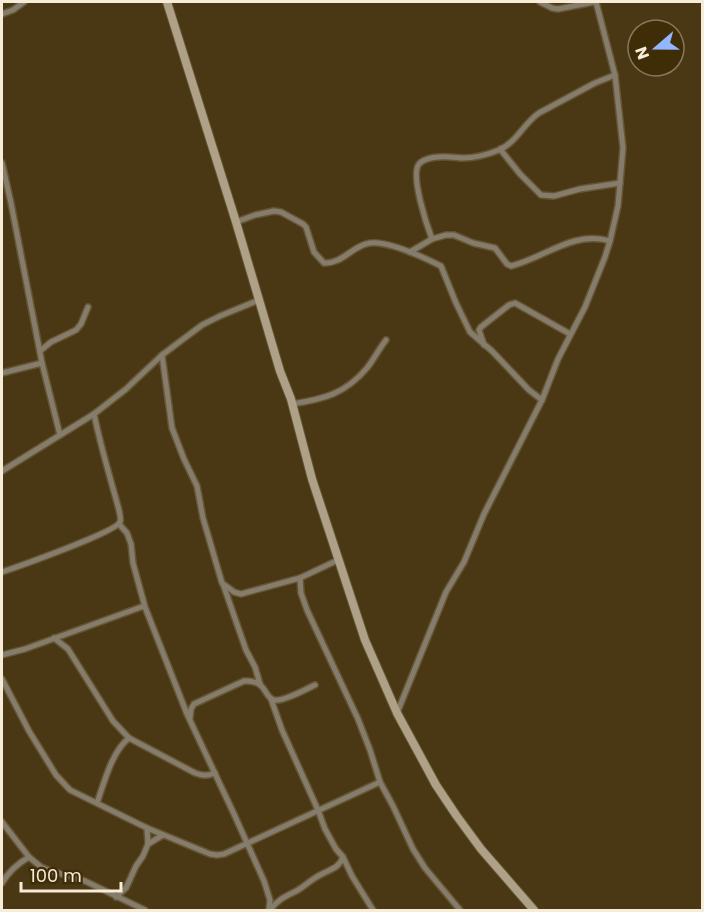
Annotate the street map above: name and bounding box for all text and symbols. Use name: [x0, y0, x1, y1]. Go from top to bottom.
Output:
north arrow: [626, 18, 686, 78]
text: N: [630, 43, 655, 63]
scale bar: [21, 855, 122, 893]
text: 100 m: [30, 863, 82, 888]

